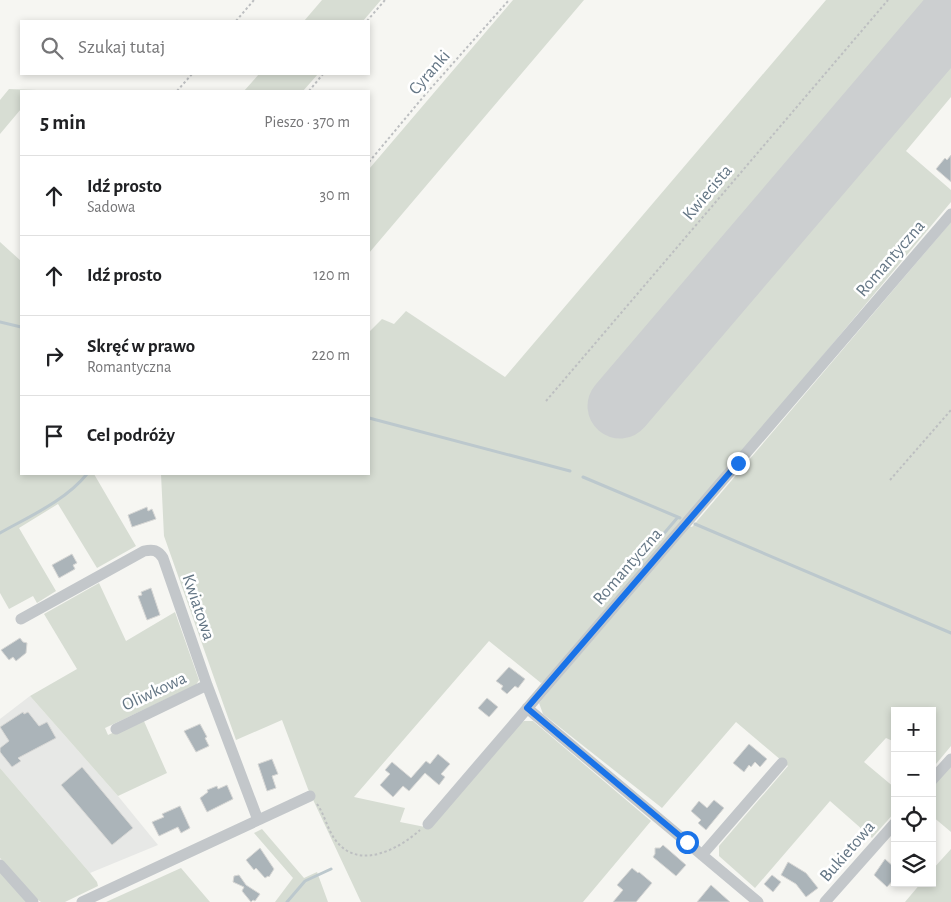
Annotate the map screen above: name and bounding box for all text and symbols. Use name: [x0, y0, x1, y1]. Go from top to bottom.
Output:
search box: [20, 20, 370, 75]
icon: search: [38, 34, 66, 62]
text: Szukaj tutaj: [78, 38, 165, 57]
street label: Cyranki: [406, 47, 454, 98]
text: 5 min: [40, 112, 86, 133]
text: Pieszo · 370 m: [264, 114, 350, 130]
street label: Kwiecista: [680, 162, 736, 224]
text: Idź prosto: [87, 177, 162, 196]
icon: ahead: [40, 182, 68, 210]
text: 30 m: [320, 187, 350, 203]
text: Sadowa: [87, 199, 135, 215]
street label: Romantyczna: [853, 217, 929, 300]
icon: ahead: [40, 262, 68, 290]
text: Idź prosto: [87, 266, 162, 285]
text: 120 m: [313, 267, 350, 283]
text: Skręć w prawo: [87, 337, 195, 356]
icon: right: [40, 342, 68, 370]
text: 220 m: [312, 347, 350, 363]
text: Romantyczna: [87, 359, 171, 375]
icon: arrive: [40, 422, 68, 450]
text: Cel podróży: [87, 426, 175, 445]
route end: [727, 452, 750, 475]
street label: Romantyczna: [590, 525, 666, 608]
street label: Kwiatowa: [178, 572, 218, 643]
street label: Oliwkowa: [119, 669, 190, 715]
map controls: [891, 707, 936, 887]
button: +: [891, 707, 936, 752]
button: −: [891, 752, 936, 797]
button: locate: [891, 797, 936, 842]
street label: Bukietowa: [817, 818, 879, 885]
route start: [676, 831, 699, 854]
button: layers: [891, 842, 936, 887]

